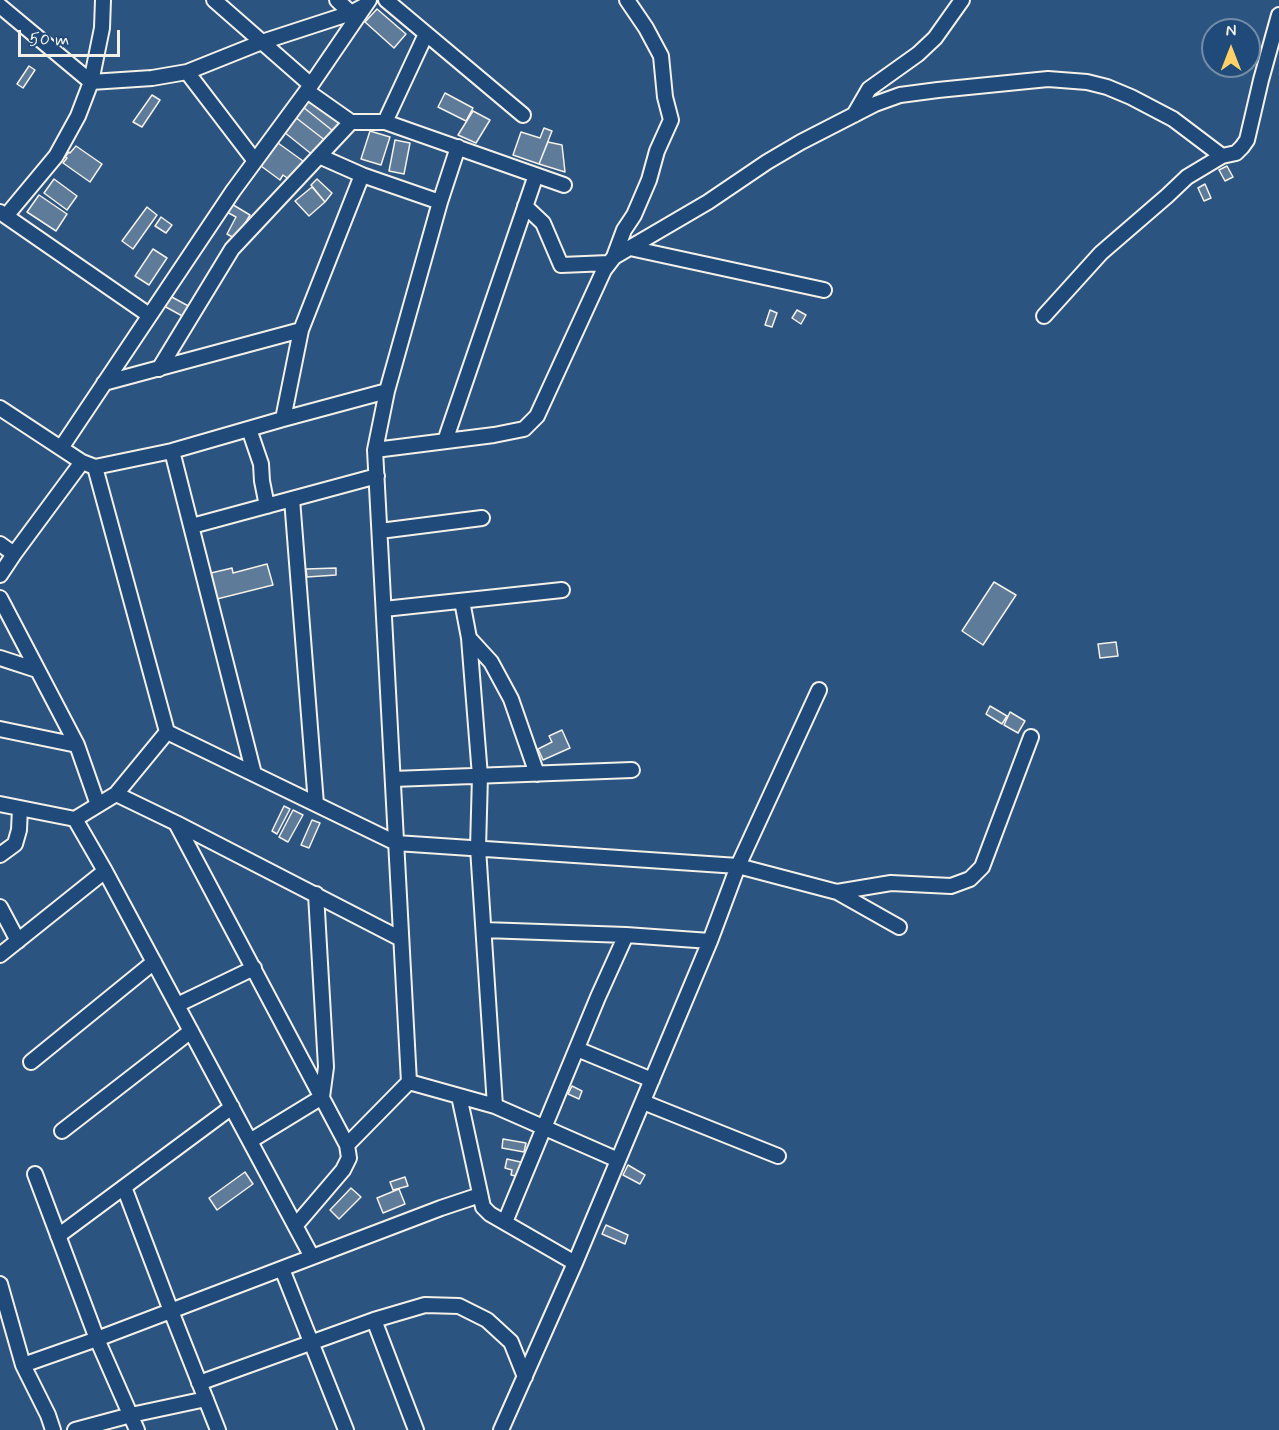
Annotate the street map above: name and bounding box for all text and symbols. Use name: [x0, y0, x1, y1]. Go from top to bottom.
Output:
scale bar: [21, 18, 123, 56]
north arrow: [1201, 18, 1261, 78]
text: N: [1226, 21, 1236, 42]
text: 50 m: [29, 28, 69, 52]

